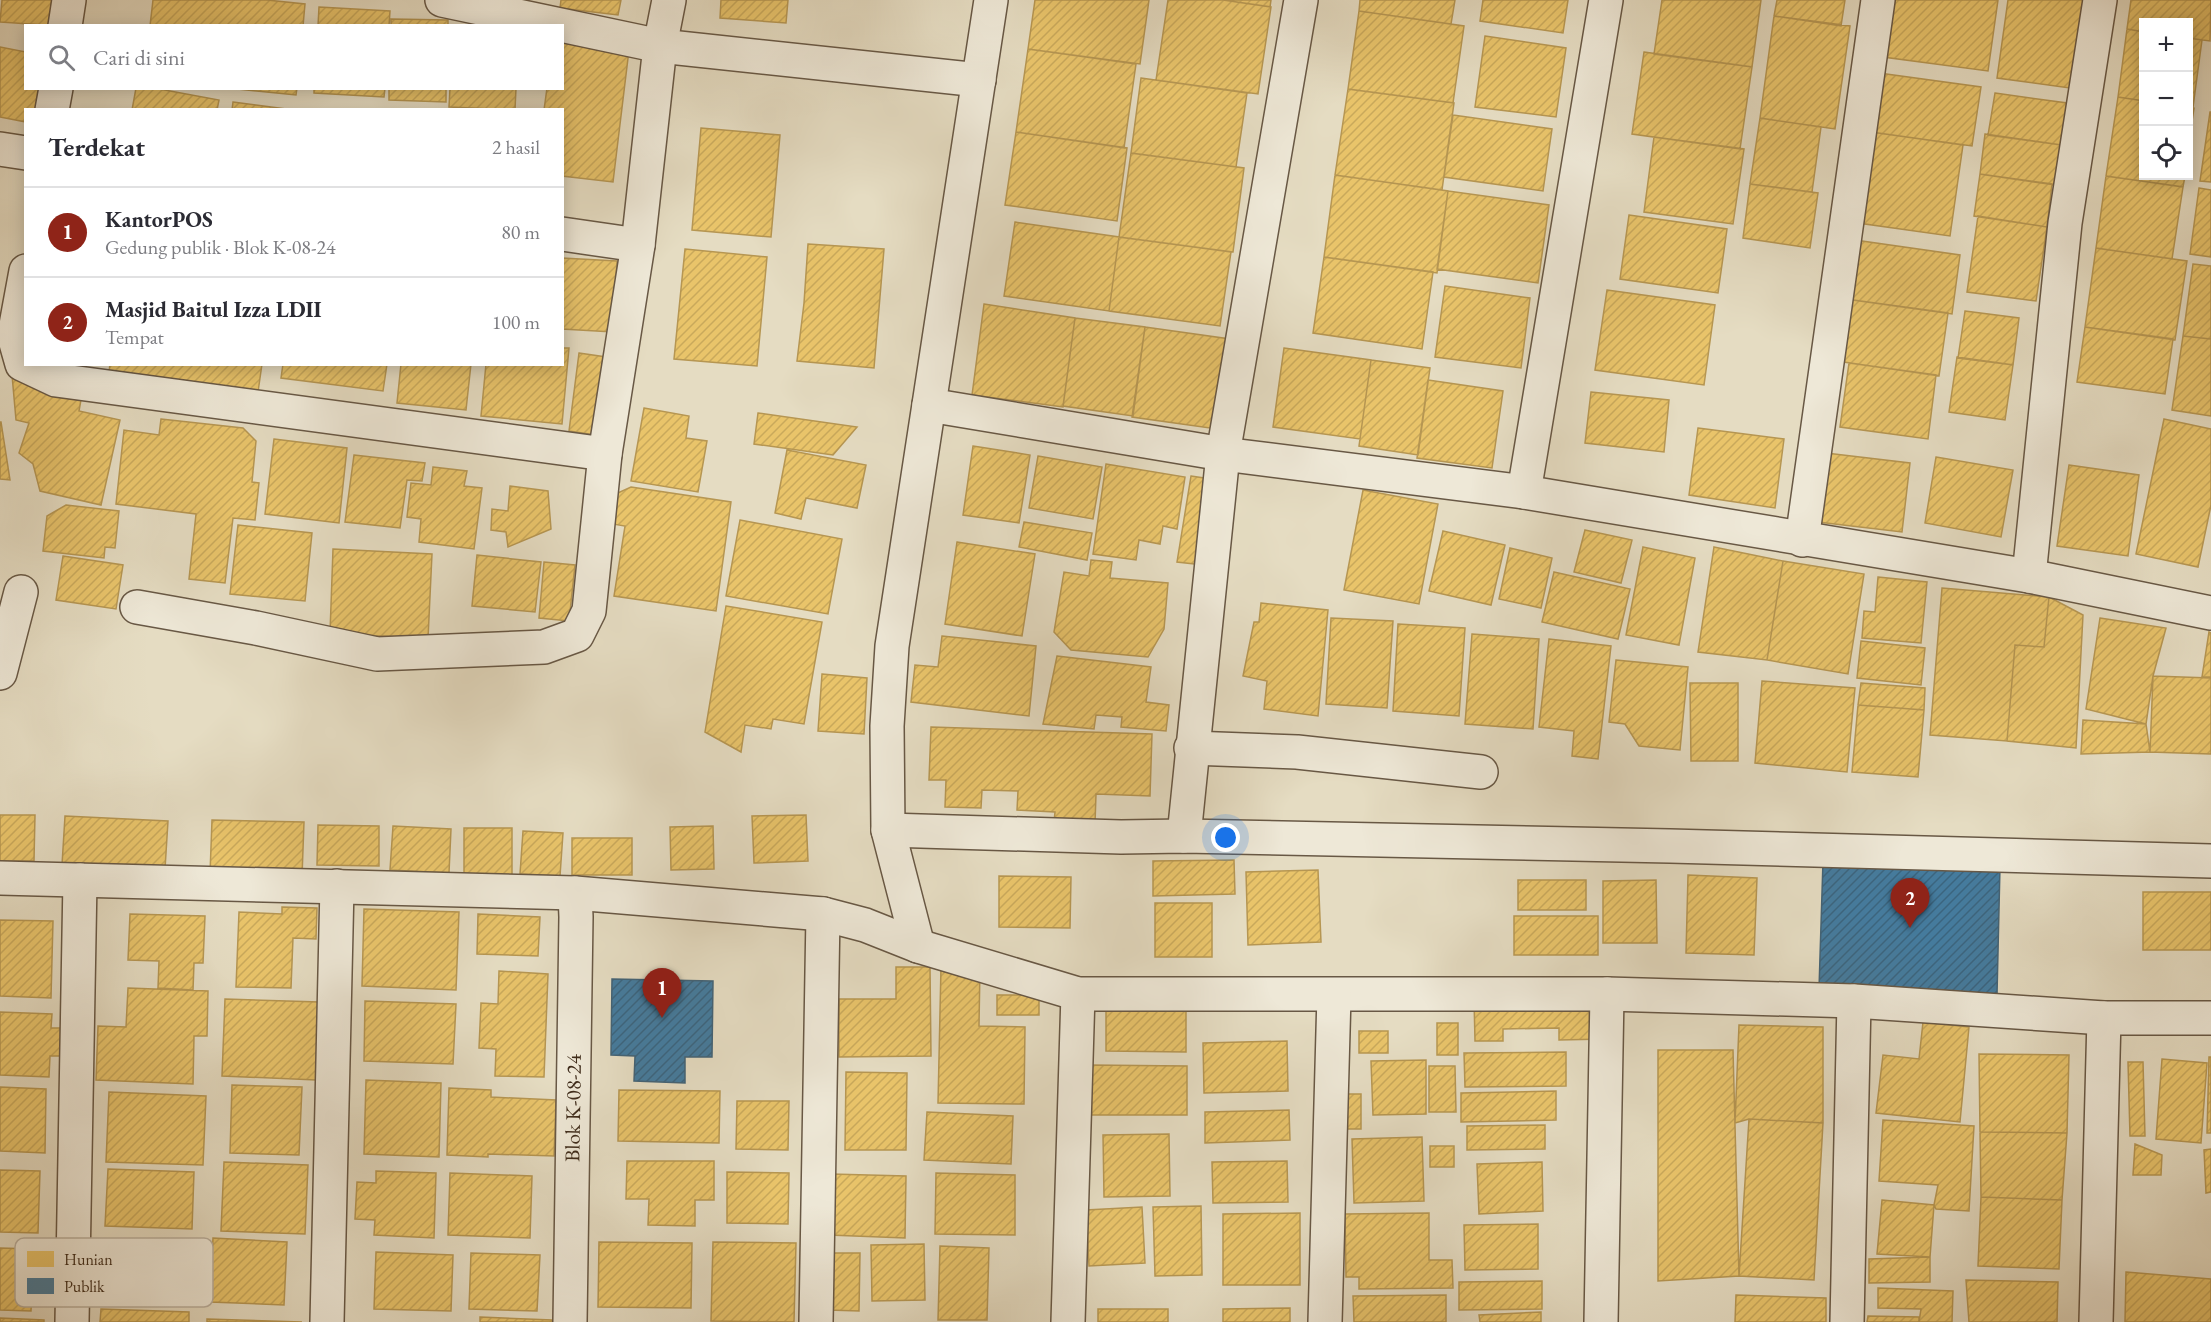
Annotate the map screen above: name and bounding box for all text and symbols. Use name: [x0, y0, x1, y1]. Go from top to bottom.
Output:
map controls: [2139, 18, 2193, 180]
button: +: [2139, 18, 2193, 72]
search box: [24, 24, 564, 90]
icon: search: [45, 41, 78, 74]
text: Cari di sini: [93, 43, 185, 72]
button: −: [2139, 72, 2193, 126]
button: locate: [2139, 126, 2193, 180]
text: Terdekat: [48, 130, 145, 164]
text: 2 hasil: [492, 134, 540, 160]
text: KantorPOS: [105, 205, 213, 234]
text: 1: [62, 219, 73, 245]
text: 80 m: [501, 219, 540, 245]
text: Gedung publik · Blok K-08-24: [105, 234, 336, 260]
text: Masjid Baitul Izza LDII: [105, 295, 322, 324]
text: 2: [62, 309, 73, 335]
text: 100 m: [492, 309, 540, 335]
text: Tempat: [105, 324, 164, 350]
your location: [1211, 823, 1240, 852]
pin: 2: [1890, 878, 1930, 928]
pin: 1: [642, 968, 682, 1018]
street label: Blok K-08-24: [558, 1053, 587, 1162]
legend: [15, 1238, 213, 1307]
text: Hunian: [64, 1249, 113, 1270]
text: Publik: [64, 1276, 105, 1297]

